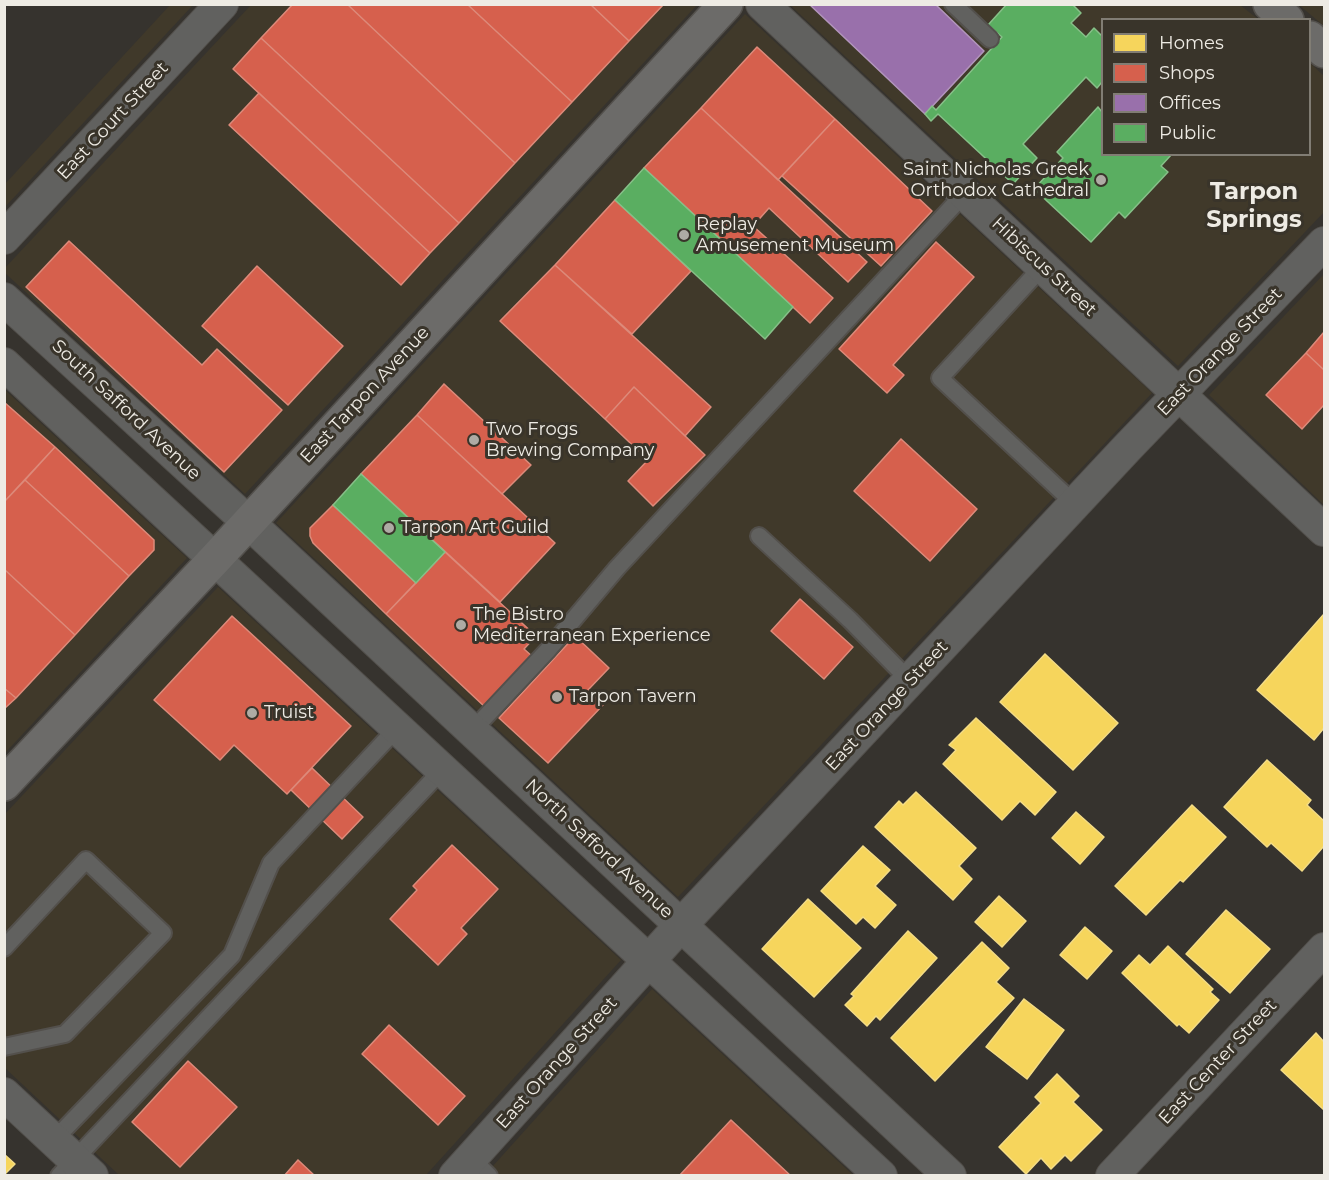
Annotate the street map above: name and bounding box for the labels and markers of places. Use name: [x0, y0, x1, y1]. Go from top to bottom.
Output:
place label: Saint Nicholas Greek Orthodox Cathedral: [903, 159, 1089, 201]
marker: Saint Nicholas Greek Orthodox Cathedral: [1094, 173, 1108, 187]
place label: Replay Amusement Museum: [696, 214, 894, 256]
marker: Replay Amusement Museum: [677, 228, 691, 242]
place label: Two Frogs Brewing Company: [486, 419, 654, 462]
marker: Two Frogs Brewing Company: [467, 433, 481, 447]
place label: Tarpon Art Guild: [401, 517, 549, 539]
marker: Tarpon Art Guild: [382, 521, 396, 535]
place label: The Bistro Mediterranean Experience: [473, 604, 711, 646]
marker: The Bistro Mediterranean Experience: [454, 618, 468, 632]
place label: Tarpon Tavern: [569, 686, 697, 708]
marker: Tarpon Tavern: [550, 690, 564, 704]
place label: Truist: [264, 702, 314, 724]
marker: Truist: [245, 706, 259, 720]

